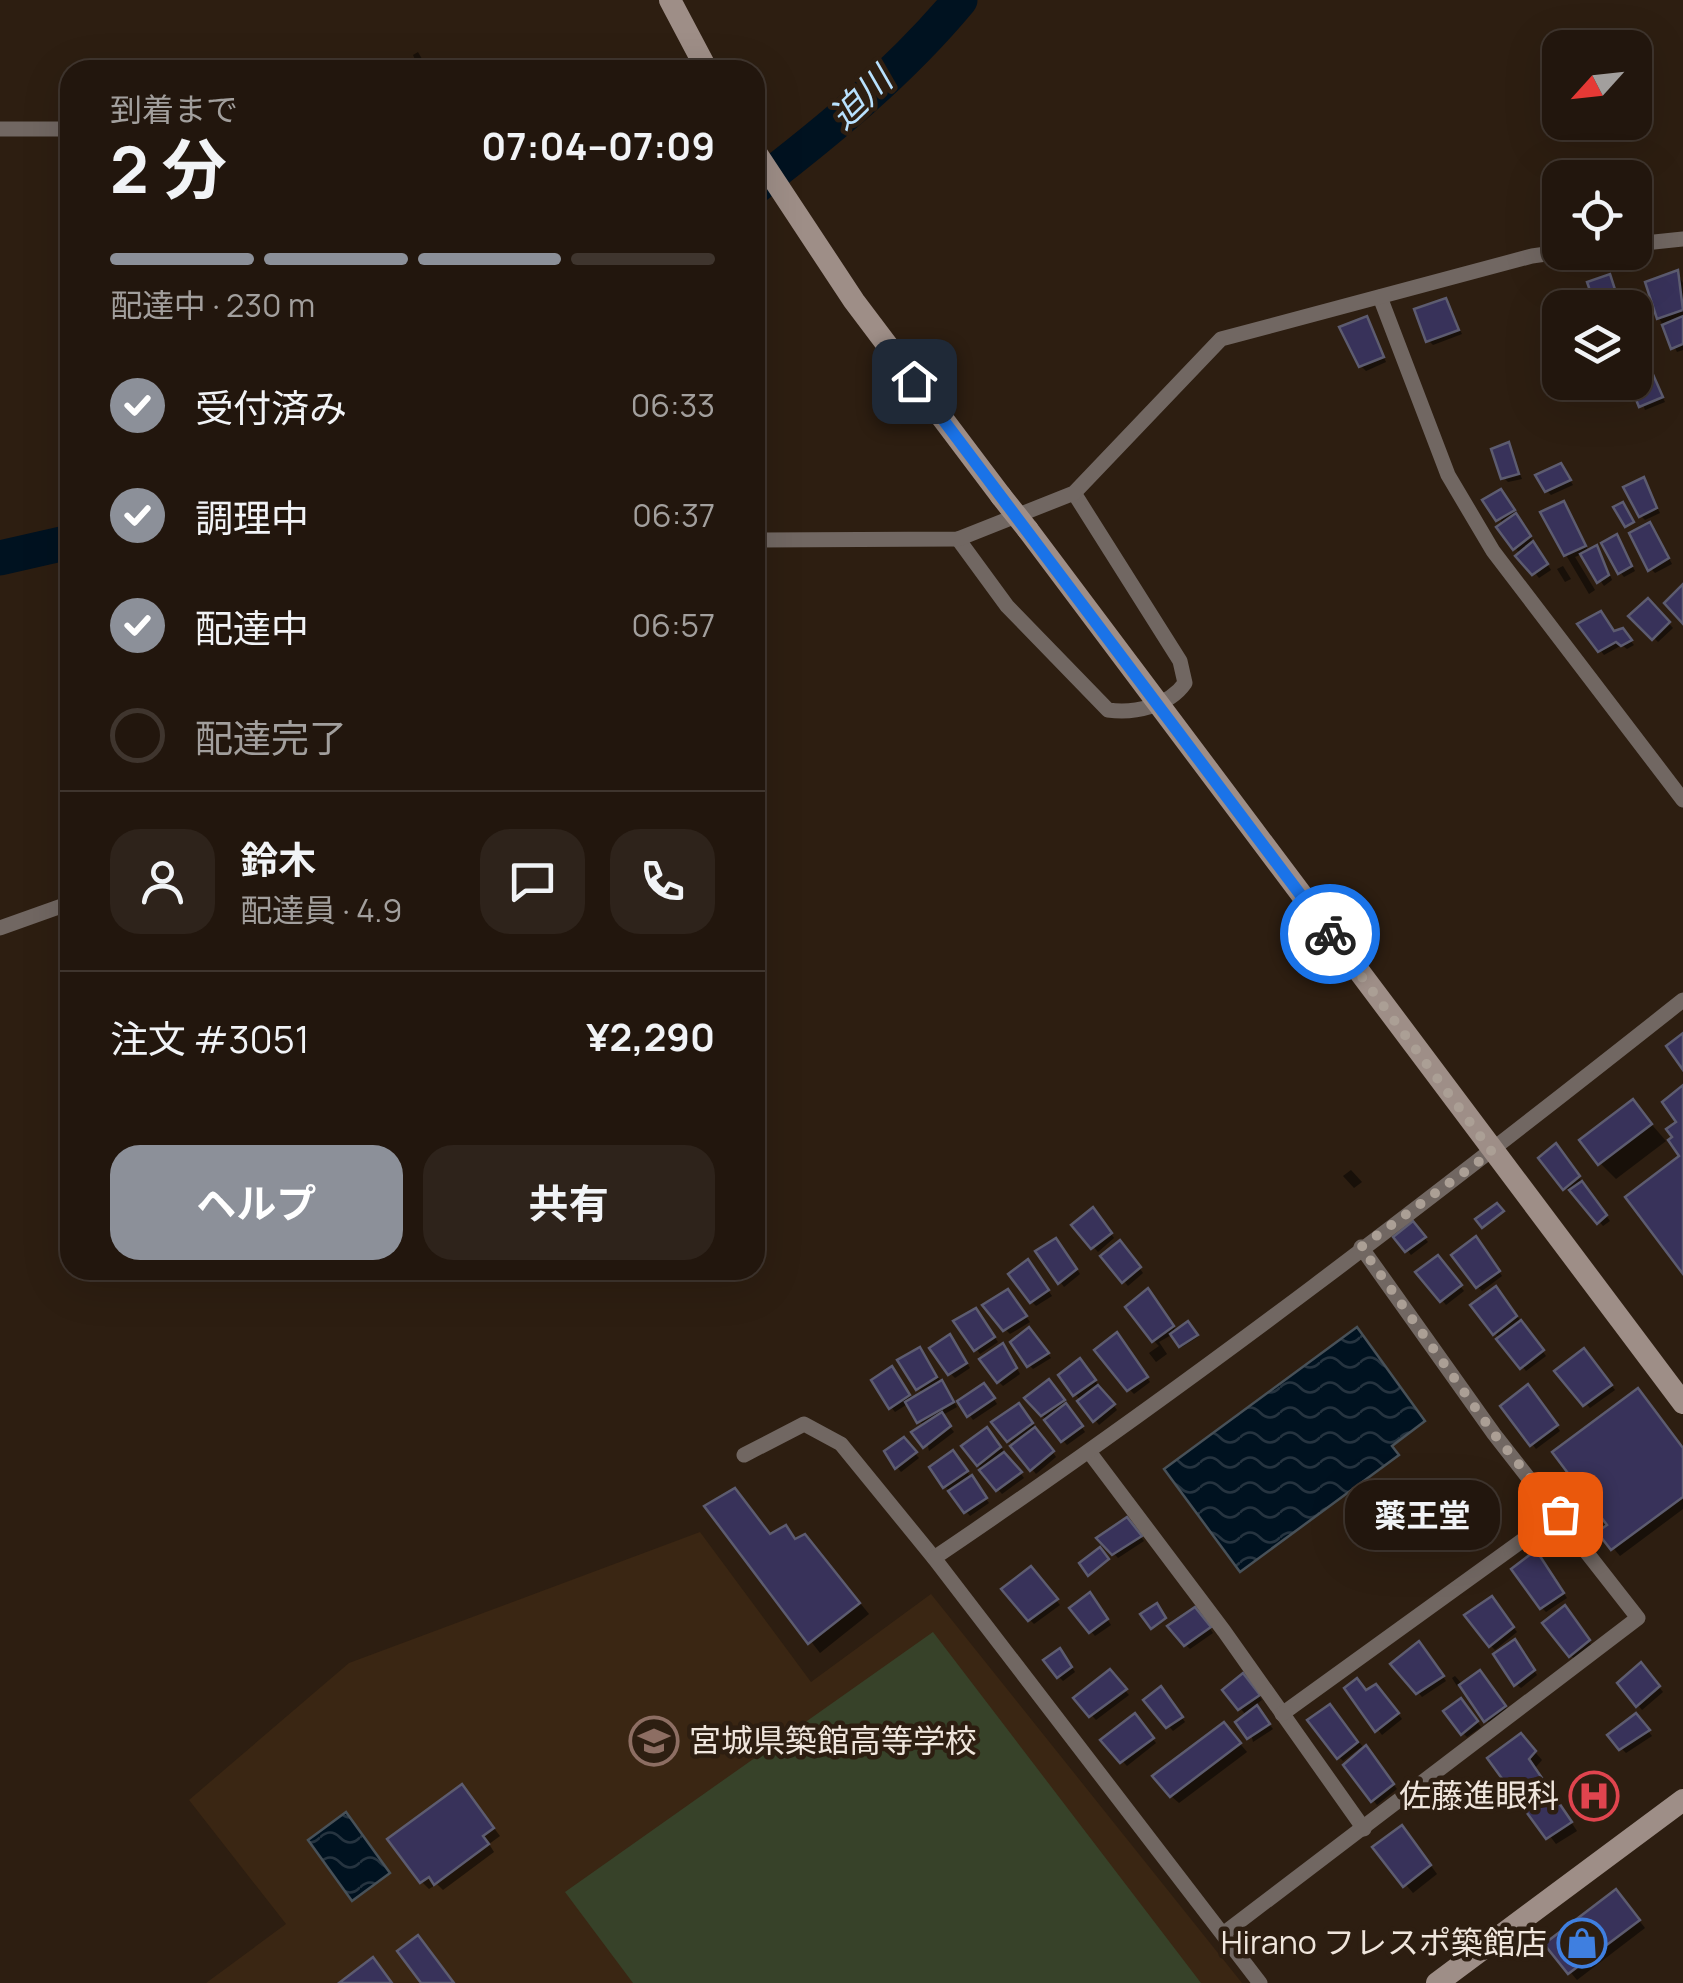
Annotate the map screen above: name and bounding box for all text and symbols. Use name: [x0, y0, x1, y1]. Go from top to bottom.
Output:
north arrow: [1542, 30, 1652, 140]
map controls: [1542, 30, 1652, 400]
water label: 迫川: [818, 53, 905, 139]
text: 到着まで: [110, 87, 238, 131]
text: 07:04–07:09: [481, 119, 715, 171]
text: 2 分: [110, 124, 227, 213]
button: locate: [1542, 160, 1652, 270]
text: 配達中 · 230 m: [110, 283, 315, 327]
button: layers: [1542, 290, 1652, 400]
pin: [872, 339, 957, 424]
icon: home: [887, 354, 942, 409]
icon: check: [110, 378, 165, 433]
text: 受付済み: [195, 381, 347, 433]
text: 06:33: [631, 383, 715, 427]
icon: check: [110, 488, 165, 543]
text: 調理中: [195, 491, 309, 543]
text: 06:37: [632, 493, 715, 537]
icon: check: [110, 598, 165, 653]
text: 配達中: [195, 601, 309, 653]
text: 06:57: [632, 603, 715, 647]
text: 配達完了: [195, 711, 347, 763]
button: person: [110, 829, 215, 934]
button: chat: [480, 829, 585, 934]
button: phone: [610, 829, 715, 934]
text: 鈴木: [240, 833, 316, 885]
courier: [1280, 884, 1380, 984]
text: 配達員 · 4.9: [240, 888, 402, 932]
icon: bike: [1303, 907, 1358, 962]
text: ¥2,290: [586, 1010, 715, 1062]
text: 注文 #3051: [110, 1012, 310, 1064]
button: ヘルプ: [110, 1145, 403, 1260]
button: 共有: [423, 1145, 715, 1260]
pin: [1518, 1472, 1603, 1557]
callout: 薬王堂: [1345, 1479, 1500, 1549]
icon: bag: [1533, 1487, 1588, 1542]
text: 薬王堂: [1374, 1493, 1471, 1537]
school or university icon: 宮城県築館高等学校: [628, 1715, 680, 1767]
place label: 宮城県築館高等学校: [689, 1718, 977, 1762]
hospital icon: 佐藤進眼科: [1568, 1770, 1620, 1822]
place label: 佐藤進眼科: [1399, 1773, 1559, 1817]
shop icon: Hirano フレスポ築館店: [1556, 1917, 1608, 1969]
place label: Hirano フレスポ築館店: [1221, 1920, 1547, 1964]

